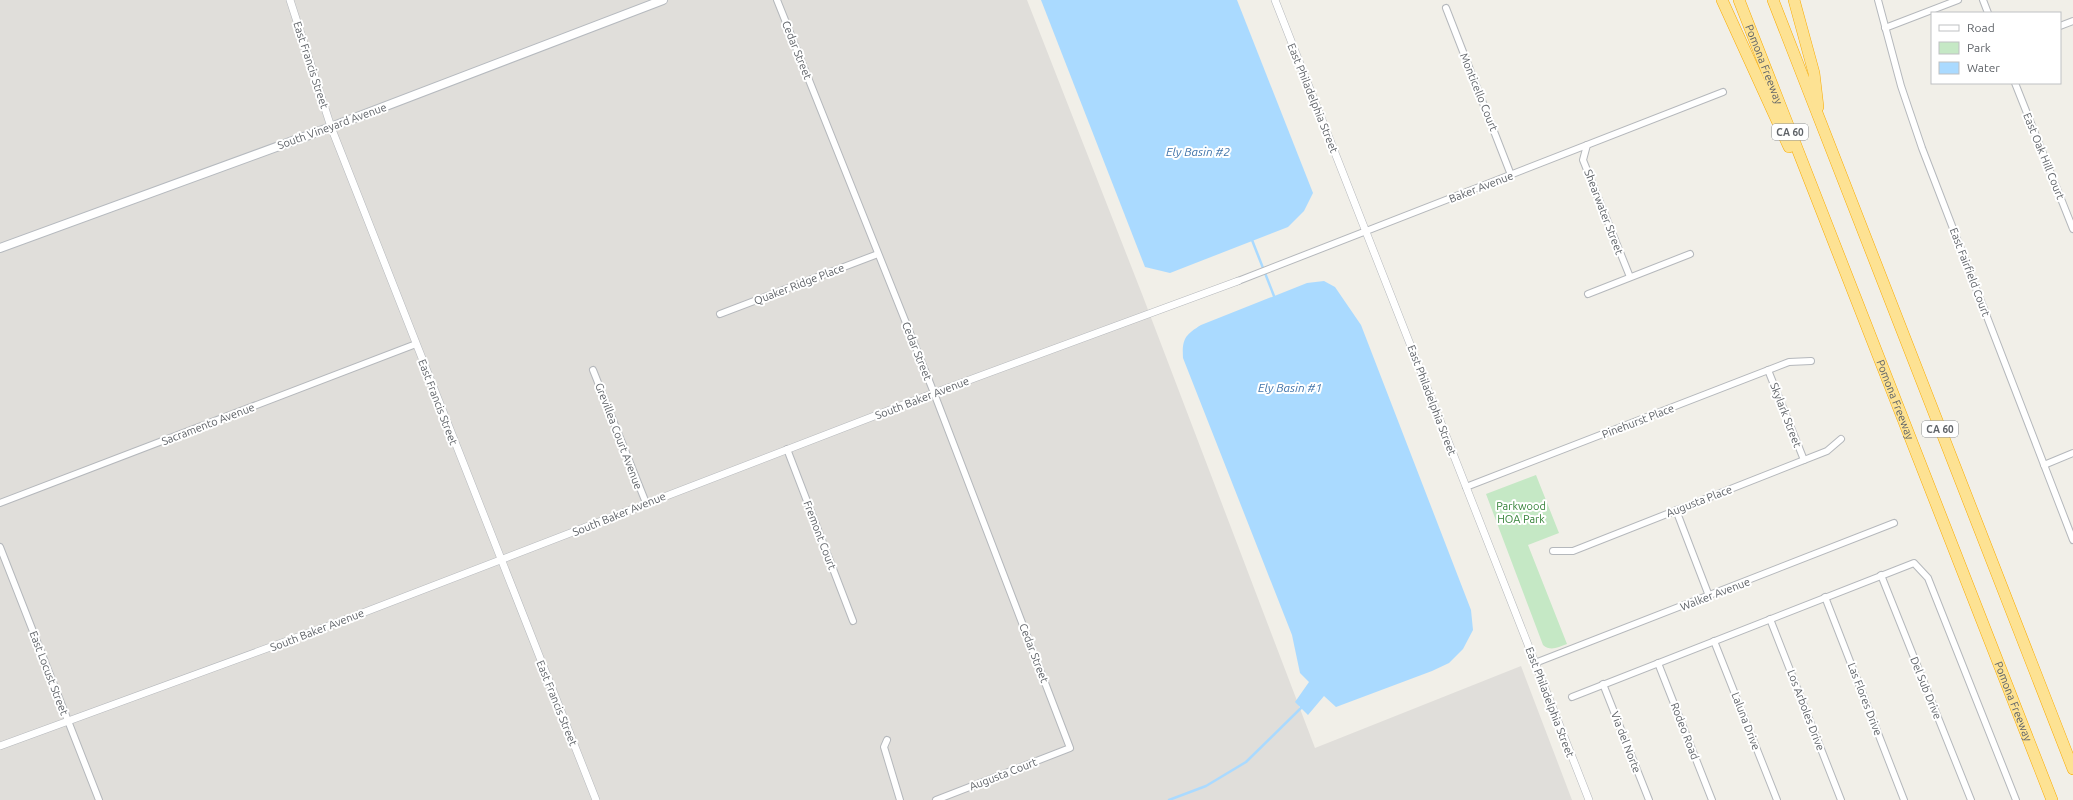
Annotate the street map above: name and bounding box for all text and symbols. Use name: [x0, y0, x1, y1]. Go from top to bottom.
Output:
legend: [1931, 12, 2061, 84]
street label: Cedar Street: [780, 19, 814, 82]
street label: East Francis Street: [291, 20, 331, 111]
text: Road: [1967, 21, 1995, 34]
street label: Pomona Freeway: [1743, 23, 1785, 107]
street label: East Philadelphia Street: [1285, 41, 1341, 155]
text: Park: [1967, 41, 1991, 54]
street label: Monticello Court: [1458, 51, 1500, 133]
text: Water: [1967, 61, 2000, 74]
street label: South Vineyard Avenue: [276, 101, 388, 151]
street label: East Oak Hill Court: [2021, 111, 2067, 202]
road number: CA 60: [1772, 124, 1808, 140]
water label: Ely Basin #2: [1166, 145, 1230, 158]
street label: Shearwater Street: [1582, 168, 1626, 257]
street label: Baker Avenue: [1447, 169, 1515, 205]
street label: East Fairfield Court: [1948, 226, 1993, 319]
street label: Quaker Ridge Place: [752, 261, 846, 307]
street label: Cedar Street: [900, 320, 934, 383]
street label: East Philadelphia Street: [1405, 343, 1459, 457]
street label: East Francis Street: [416, 357, 460, 447]
street label: Pomona Freeway: [1874, 358, 1917, 442]
street label: South Baker Avenue: [873, 375, 971, 421]
street label: Grevillea Court Avenue: [593, 381, 645, 491]
water label: Ely Basin #1: [1258, 381, 1322, 394]
street label: Skylark Street: [1768, 381, 1804, 450]
street label: Sacramento Avenue: [160, 401, 256, 447]
street label: Pinehurst Place: [1600, 402, 1676, 440]
road number: CA 60: [1922, 421, 1958, 437]
street label: Augusta Place: [1664, 483, 1734, 519]
street label: South Baker Avenue: [571, 490, 667, 538]
street label: Fremont Court: [801, 499, 839, 572]
park label: Parkwood HOA Park: [1496, 500, 1546, 525]
street label: Walker Avenue: [1678, 575, 1752, 613]
street label: South Baker Avenue: [268, 607, 366, 653]
street label: Cedar Street: [1017, 622, 1051, 685]
street label: East Locust Street: [27, 629, 71, 717]
street label: East Philadelphia Street: [1523, 645, 1577, 759]
street label: Del Sub Drive: [1908, 655, 1944, 721]
street label: East Francis Street: [534, 659, 580, 748]
street label: Pomona Freeway: [1992, 660, 2035, 744]
street label: Las Flores Drive: [1846, 661, 1884, 737]
street label: Los Arboles Drive: [1785, 668, 1827, 752]
street label: Laluna Drive: [1729, 690, 1763, 752]
street label: Rodeo Road: [1669, 701, 1701, 761]
street label: Via del Norte: [1609, 710, 1643, 774]
street label: Augusta Court: [968, 755, 1039, 792]

